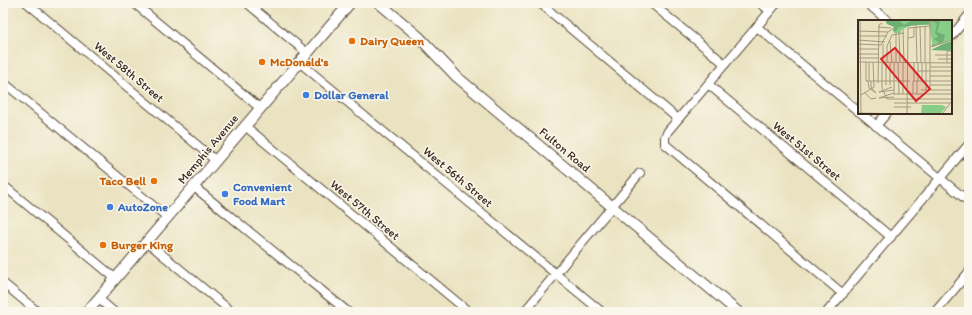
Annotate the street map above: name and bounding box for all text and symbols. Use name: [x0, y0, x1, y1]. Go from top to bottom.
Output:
inset map: [858, 20, 952, 114]
place label: Dairy Queen: [360, 34, 424, 49]
marker: Dairy Queen: [347, 36, 357, 46]
street label: West 58th Street: [91, 39, 167, 105]
place label: McDonald's: [270, 55, 329, 69]
marker: McDonald's: [257, 57, 267, 67]
place label: Dollar General: [314, 88, 389, 102]
marker: Dollar General: [301, 90, 311, 100]
street label: Memphis Avenue: [175, 111, 241, 187]
street label: West 51st Street: [770, 118, 844, 184]
street label: Fulton Road: [537, 125, 594, 176]
street label: West 56th Street: [420, 144, 496, 210]
place label: Taco Bell: [99, 174, 147, 188]
marker: Taco Bell: [149, 176, 159, 186]
street label: West 57th Street: [328, 177, 403, 243]
place label: Convenient Food Mart: [233, 180, 292, 208]
marker: Convenient Food Mart: [220, 189, 230, 199]
place label: AutoZone: [117, 200, 168, 214]
marker: AutoZone: [105, 202, 115, 212]
place label: Burger King: [111, 238, 174, 253]
marker: Burger King: [98, 240, 108, 250]

